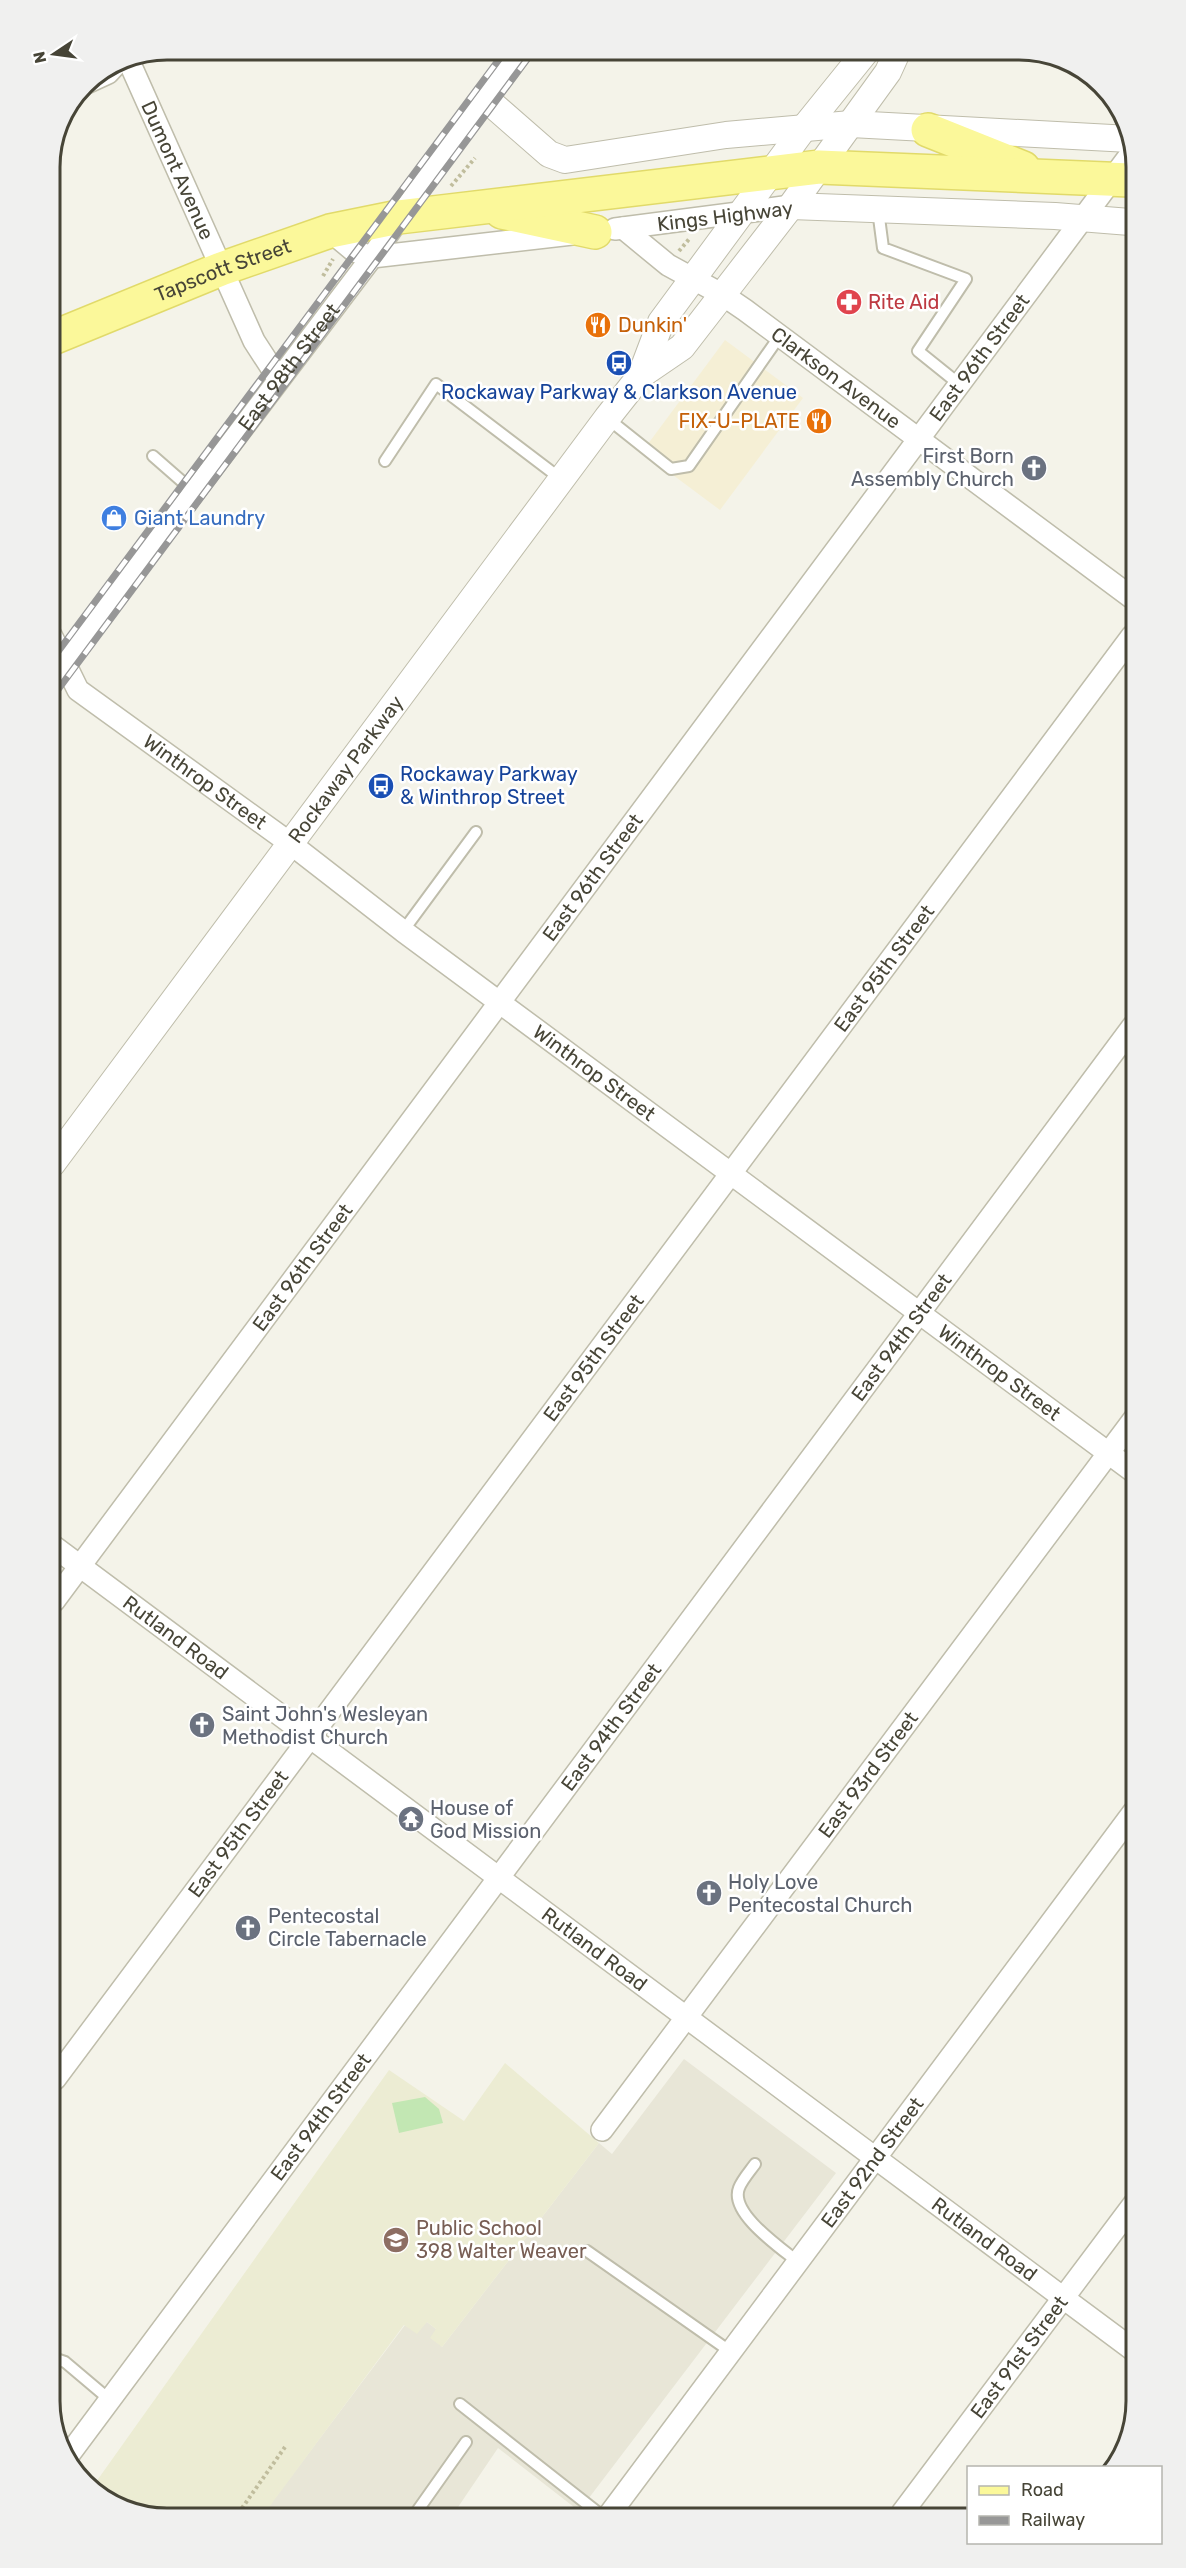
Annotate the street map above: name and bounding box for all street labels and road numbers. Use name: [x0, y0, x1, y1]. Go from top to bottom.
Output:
street label: Dumont Avenue: [136, 97, 219, 243]
street label: Kings Highway: [656, 196, 794, 236]
street label: Tapscott Street: [151, 234, 294, 307]
street label: East 96th Street: [924, 289, 1035, 426]
street label: East 98th Street: [233, 298, 345, 435]
street label: Clarkson Avenue: [767, 322, 906, 434]
street label: Rockaway Parkway: [283, 691, 408, 848]
street label: Winthrop Street: [139, 729, 272, 835]
street label: East 96th Street: [537, 809, 648, 946]
street label: East 95th Street: [829, 900, 939, 1037]
street label: Winthrop Street: [528, 1019, 660, 1126]
street label: East 96th Street: [247, 1199, 358, 1336]
street label: East 94th Street: [846, 1269, 957, 1406]
street label: East 95th Street: [538, 1289, 649, 1426]
street label: Winthrop Street: [933, 1319, 1066, 1426]
street label: Rutland Road: [118, 1590, 233, 1684]
street label: East 94th Street: [556, 1658, 666, 1795]
street label: East 93rd Street: [813, 1706, 923, 1842]
street label: East 95th Street: [183, 1765, 293, 1902]
street label: Rutland Road: [537, 1902, 652, 1996]
street label: East 94th Street: [265, 2048, 376, 2185]
street label: East 92nd Street: [816, 2092, 929, 2232]
street label: Rutland Road: [927, 2192, 1042, 2286]
street label: East 91st Street: [965, 2291, 1073, 2423]

